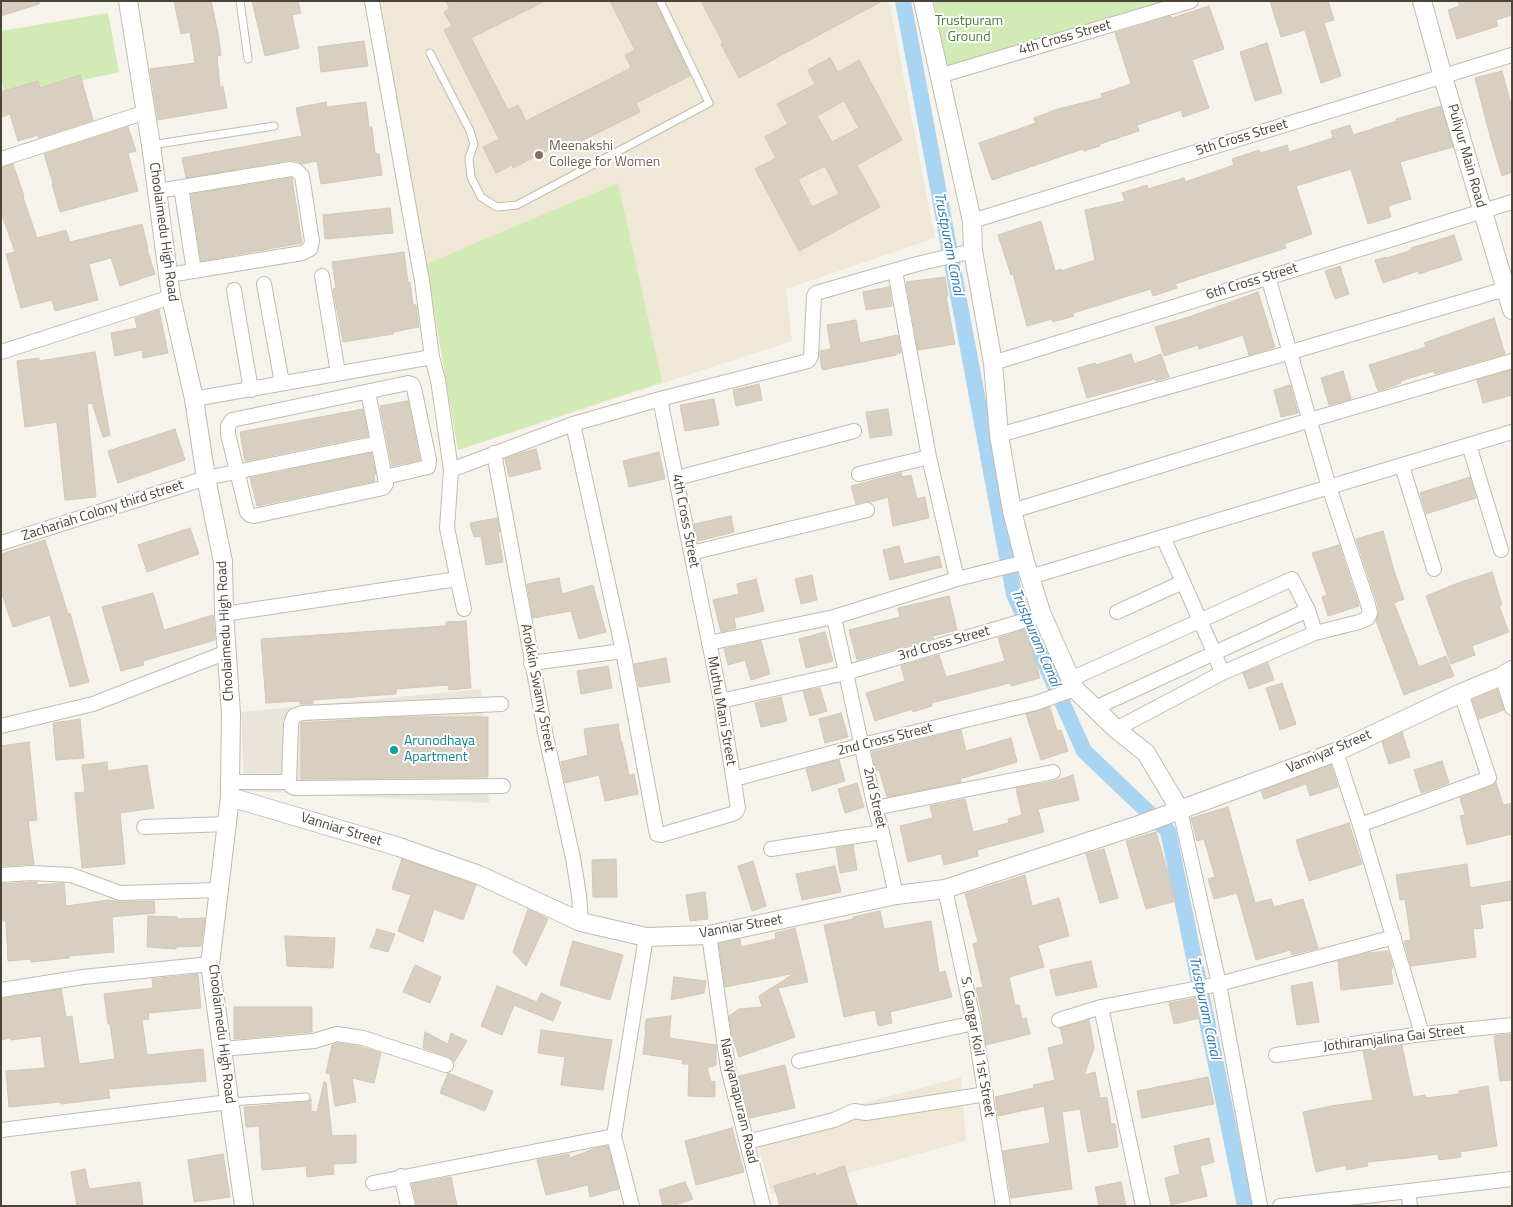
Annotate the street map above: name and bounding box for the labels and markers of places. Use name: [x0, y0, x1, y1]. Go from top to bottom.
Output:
place label: Meenakshi College for Women: [549, 139, 660, 172]
marker: Meenakshi College for Women: [533, 149, 545, 161]
place label: Arunodhaya Apartment: [404, 734, 475, 766]
marker: Arunodhaya Apartment: [388, 744, 400, 756]

